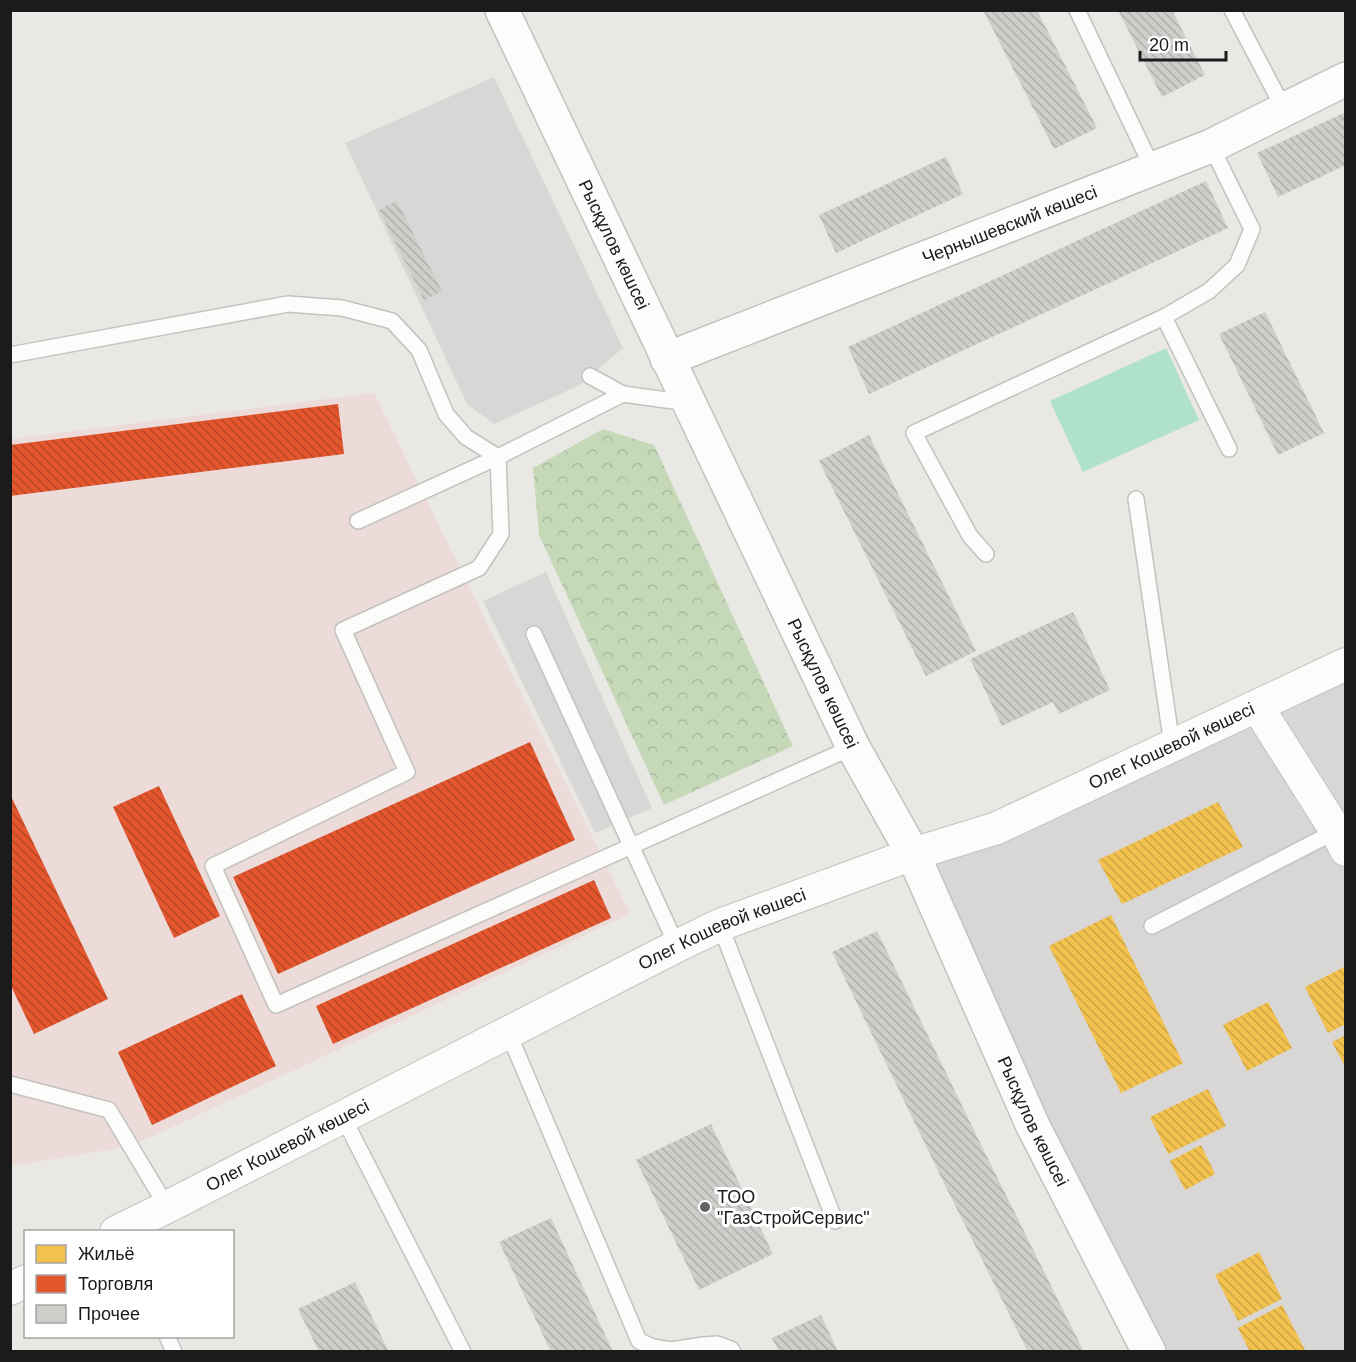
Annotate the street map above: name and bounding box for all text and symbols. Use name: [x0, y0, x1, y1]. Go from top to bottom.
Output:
scale bar: [1140, 24, 1226, 62]
text: 20 m: [1149, 35, 1189, 55]
street label: Рысқұлов көшсеі: [574, 177, 653, 313]
street label: Чернышевский көшесі: [919, 182, 1100, 268]
street label: Рысқұлов көшсеі: [783, 615, 862, 752]
street label: Олег Кошевой көшесі: [1086, 698, 1258, 793]
street label: Олег Кошевой көшесі: [635, 884, 809, 974]
street label: Рысқұлов көшсеі: [994, 1053, 1072, 1190]
street label: Олег Кошевой көшесі: [202, 1095, 372, 1195]
place label: ТОО "ГазСтройСервис": [717, 1187, 870, 1228]
marker: ТОО "ГазСтройСервис": [698, 1200, 712, 1214]
legend: [24, 1230, 234, 1338]
text: Жильё: [78, 1244, 135, 1264]
text: Торговля: [78, 1274, 153, 1294]
text: Прочее: [78, 1304, 140, 1324]

